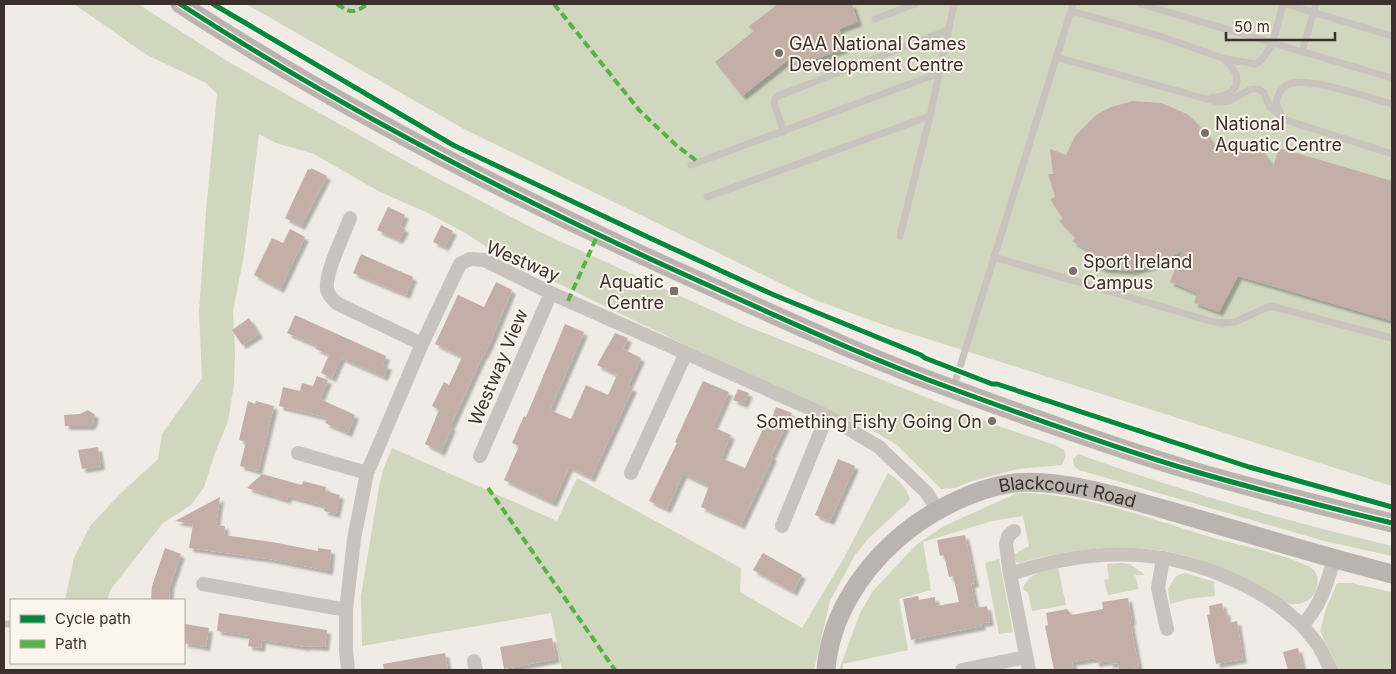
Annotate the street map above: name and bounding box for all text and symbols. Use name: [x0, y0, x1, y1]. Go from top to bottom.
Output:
scale bar: [1226, 10, 1335, 42]
text: 50 m: [1234, 17, 1270, 36]
place label: GAA National Games Development Centre: [789, 33, 966, 75]
marker: GAA National Games Development Centre: [773, 47, 785, 59]
place label: National Aquatic Centre: [1215, 113, 1342, 155]
marker: National Aquatic Centre: [1199, 127, 1211, 139]
street label: Westway: [483, 236, 563, 286]
place label: Sport Ireland Campus: [1083, 251, 1192, 293]
marker: Sport Ireland Campus: [1067, 265, 1079, 277]
place label: Aquatic Centre: [599, 271, 664, 313]
marker: Aquatic Centre: [668, 285, 680, 297]
street label: Westway View: [464, 305, 532, 428]
place label: Something Fishy Going On: [756, 411, 982, 432]
marker: Something Fishy Going On: [986, 415, 998, 427]
street label: Blackcourt Road: [997, 472, 1138, 511]
legend: [10, 599, 185, 664]
text: Cycle path: [55, 609, 131, 628]
text: Path: [55, 634, 87, 653]

